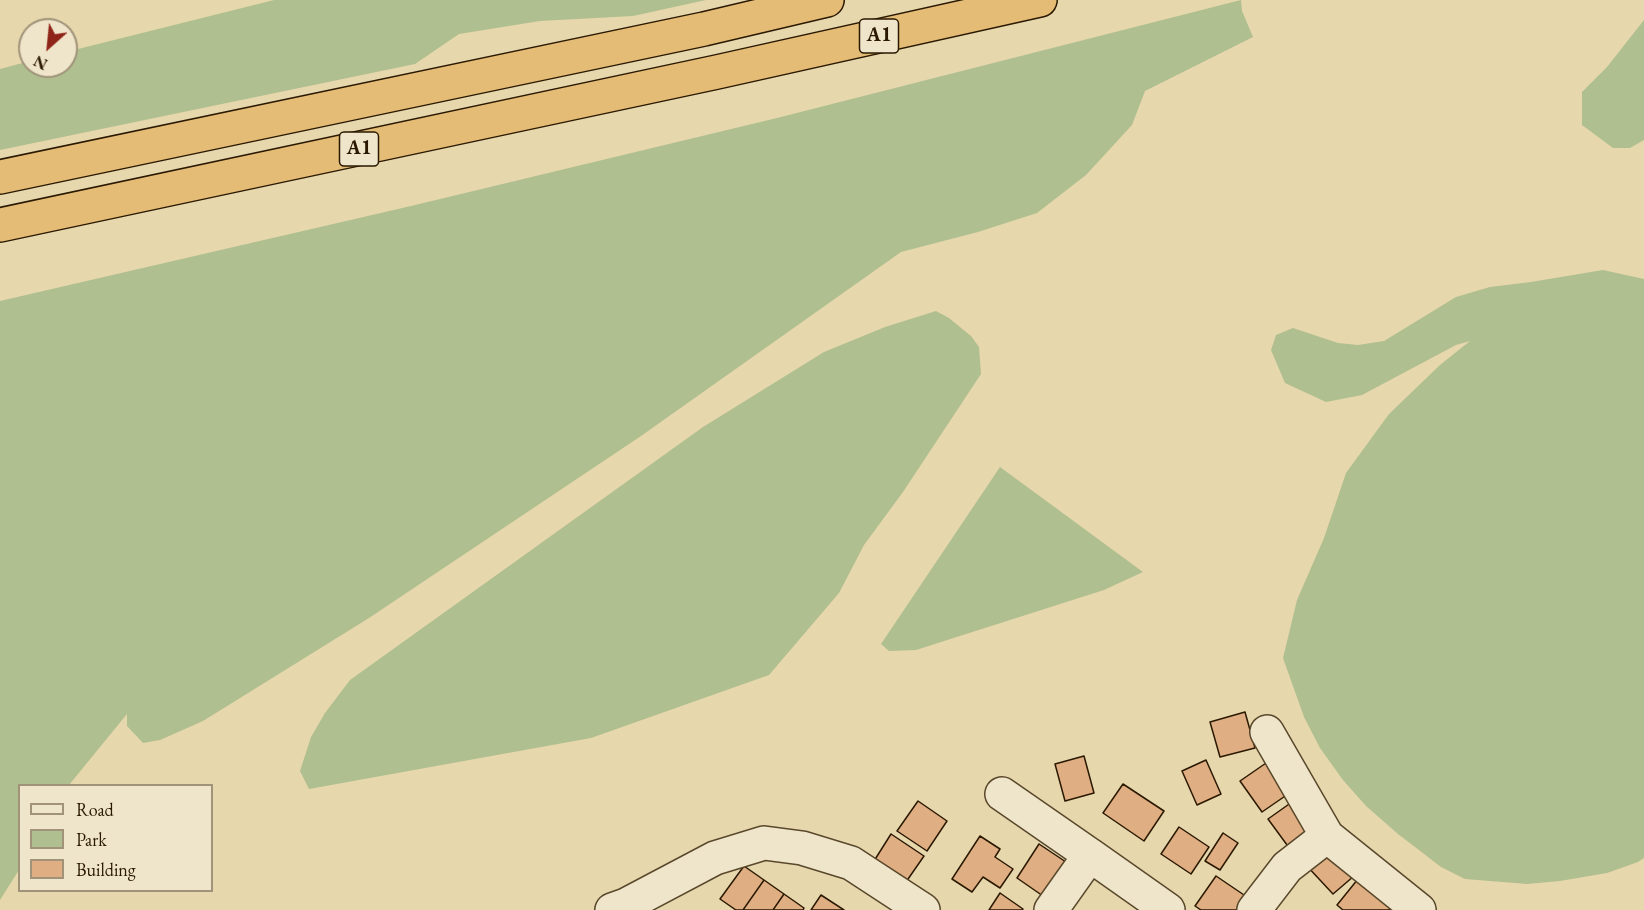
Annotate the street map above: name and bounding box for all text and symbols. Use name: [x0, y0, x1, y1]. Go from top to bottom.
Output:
north arrow: [18, 18, 78, 78]
road number: A1: [860, 19, 898, 53]
text: N: [30, 50, 51, 75]
road number: A1: [340, 132, 378, 166]
legend: [18, 784, 213, 892]
text: Road: [76, 798, 114, 821]
text: Park: [76, 828, 107, 851]
text: Building: [76, 858, 136, 881]

